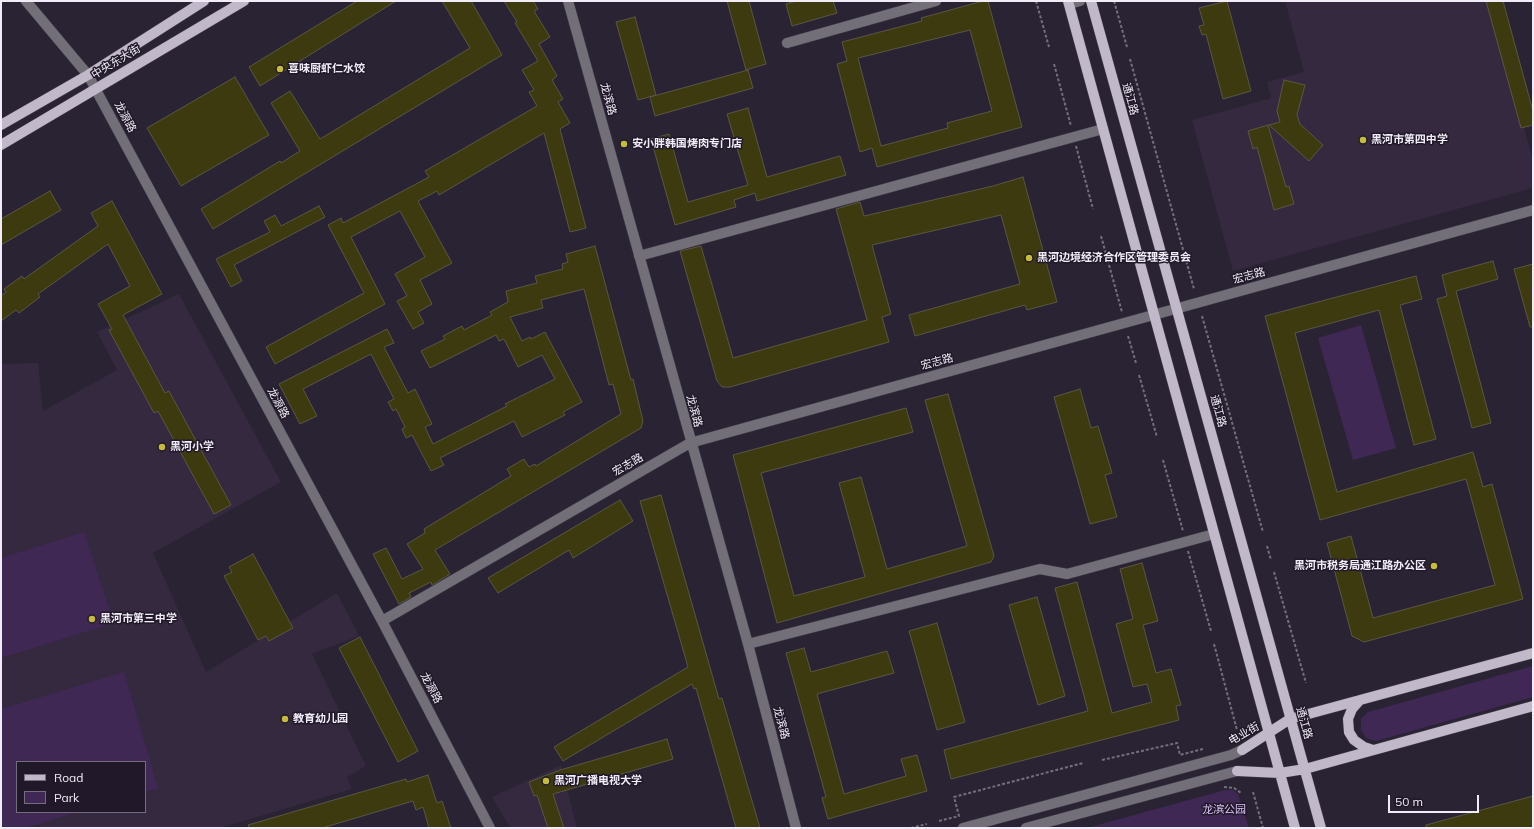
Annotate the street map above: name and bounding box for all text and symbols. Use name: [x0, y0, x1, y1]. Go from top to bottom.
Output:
street label: 中央东大街: [89, 42, 143, 82]
place label: 喜味厨虾仁水饺: [288, 62, 365, 76]
marker: 喜味厨虾仁水饺: [275, 64, 285, 74]
street label: 龙滨路: [597, 81, 619, 117]
street label: 通江路: [1119, 81, 1141, 117]
street label: 龙源路: [111, 99, 139, 135]
place label: 黑河市第四中学: [1371, 133, 1448, 147]
marker: 黑河市第四中学: [1358, 135, 1368, 145]
place label: 安小胖韩国烤肉专门店: [632, 137, 742, 151]
marker: 安小胖韩国烤肉专门店: [619, 139, 629, 149]
place label: 黑河边境经济合作区管理委员会: [1037, 251, 1191, 265]
marker: 黑河边境经济合作区管理委员会: [1024, 253, 1034, 263]
street label: 宏志路: [1231, 265, 1267, 287]
street label: 宏志路: [919, 351, 955, 373]
street label: 龙源路: [264, 385, 292, 421]
street label: 龙滨路: [683, 393, 705, 429]
street label: 通江路: [1207, 393, 1229, 429]
place label: 黑河小学: [170, 440, 214, 454]
marker: 黑河小学: [157, 442, 167, 452]
street label: 宏志路: [610, 451, 646, 479]
place label: 黑河市税务局通江路办公区: [1294, 559, 1426, 573]
marker: 黑河市税务局通江路办公区: [1429, 561, 1439, 571]
place label: 黑河市第三中学: [100, 612, 177, 626]
marker: 黑河市第三中学: [87, 614, 97, 624]
street label: 龙源路: [417, 670, 445, 706]
street label: 龙滨路: [770, 705, 792, 741]
street label: 通江路: [1293, 705, 1315, 741]
place label: 教育幼儿园: [293, 712, 348, 726]
marker: 教育幼儿园: [280, 714, 290, 724]
street label: 电业街: [1226, 720, 1262, 748]
legend: [16, 761, 146, 813]
text: Road: [54, 770, 83, 785]
place label: 黑河广播电视大学: [554, 774, 642, 788]
marker: 黑河广播电视大学: [541, 776, 551, 786]
scale bar: [1390, 787, 1481, 813]
text: Park: [54, 790, 79, 805]
text: 50 m: [1395, 794, 1423, 809]
park label: 龙滨公园: [1202, 803, 1246, 817]

